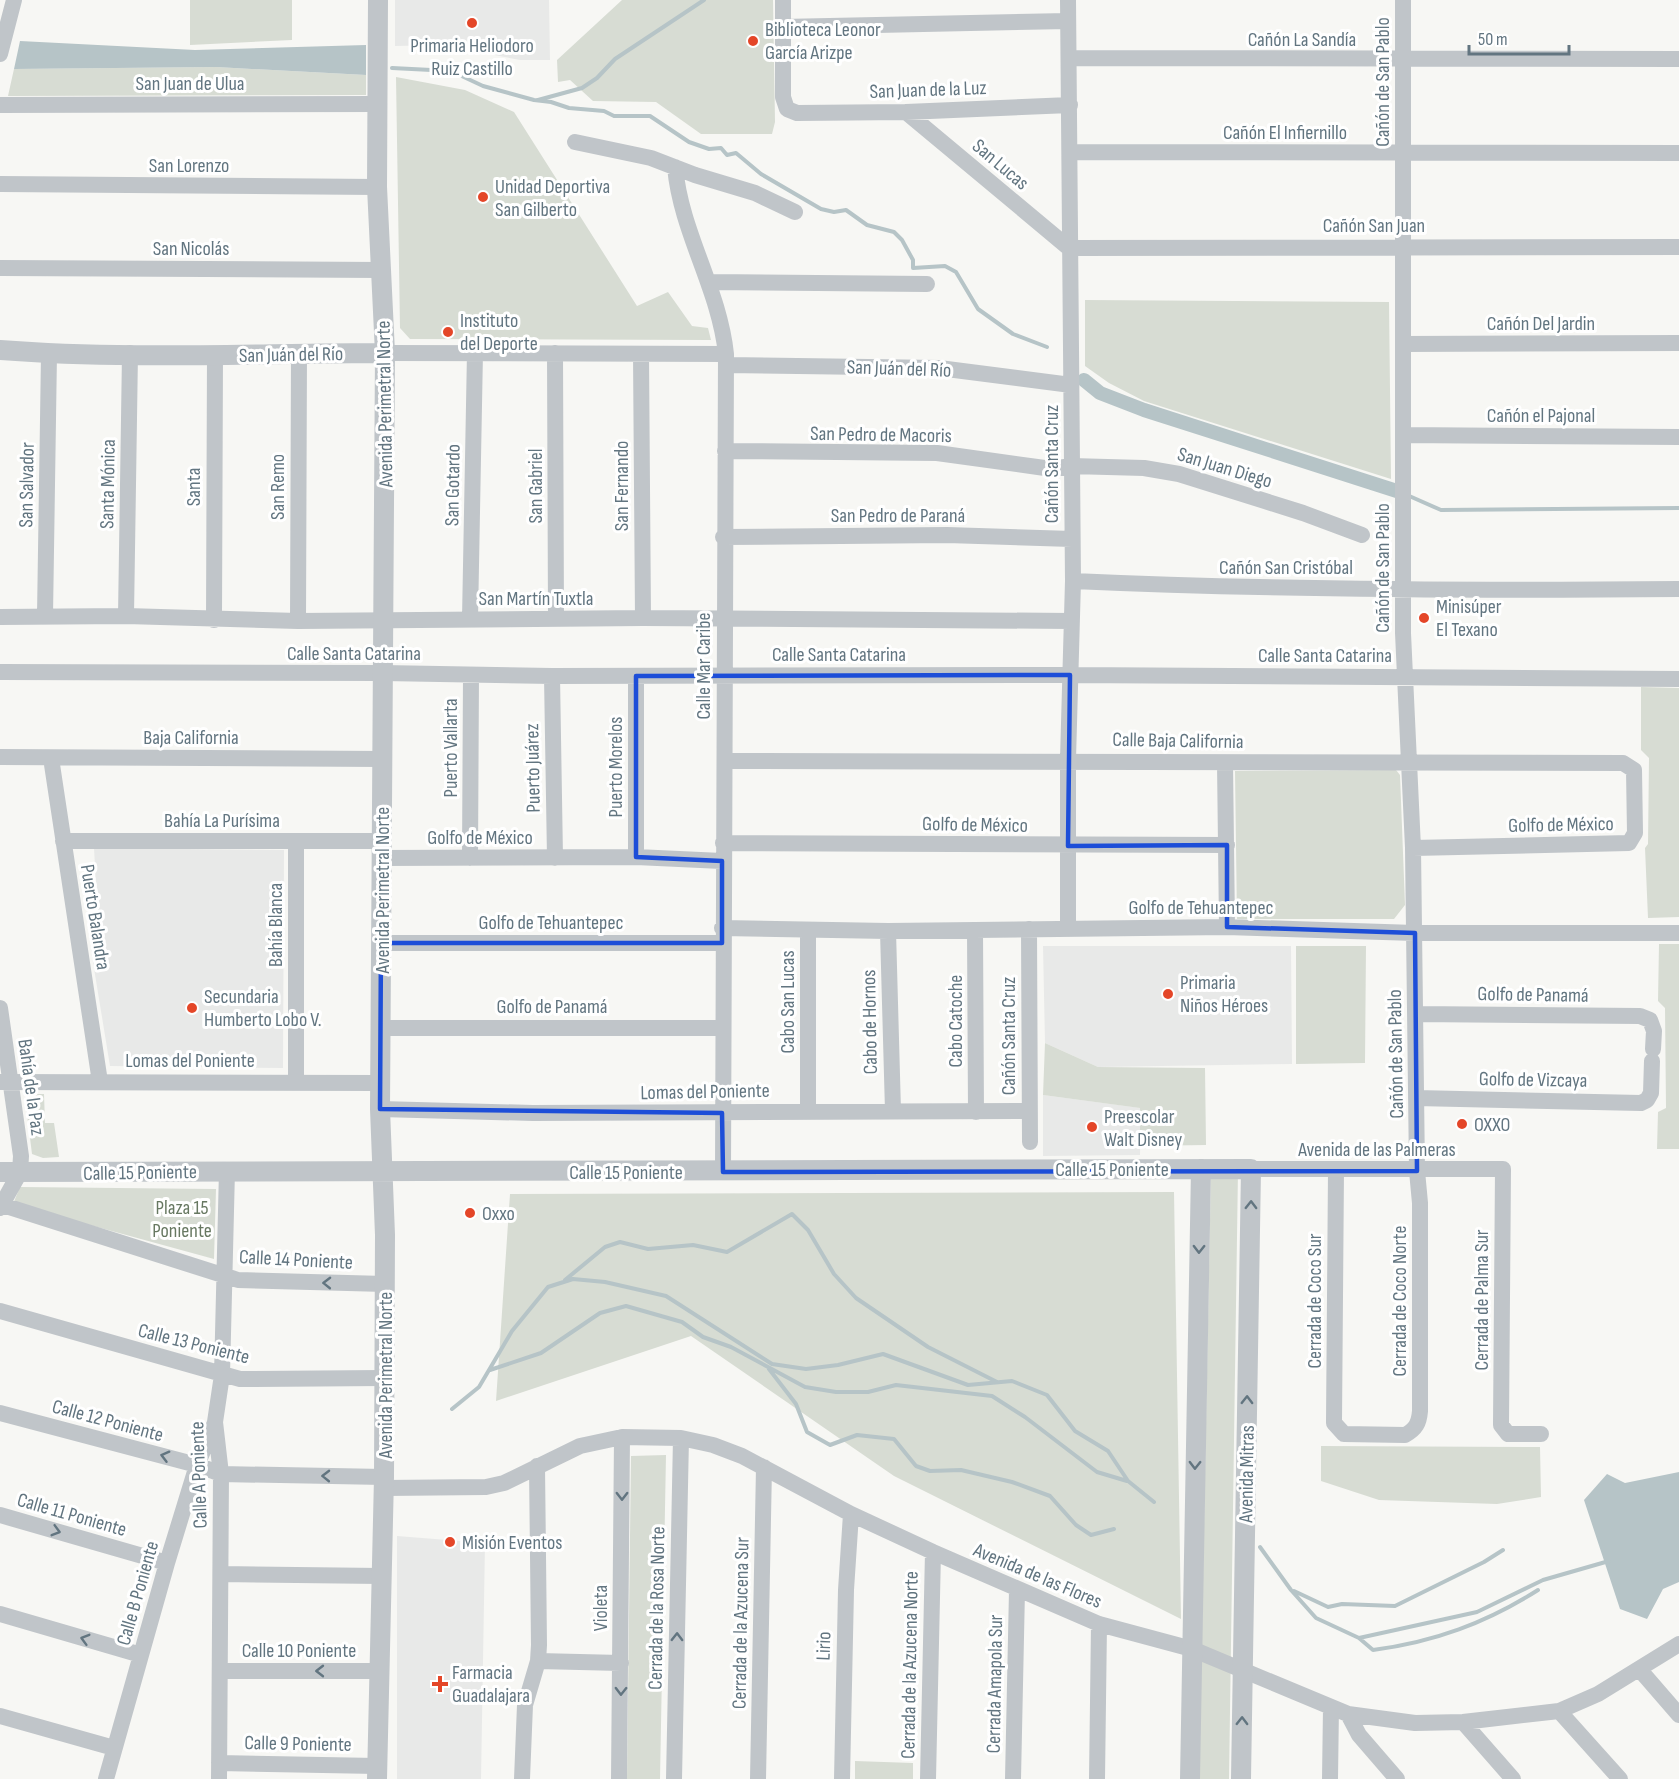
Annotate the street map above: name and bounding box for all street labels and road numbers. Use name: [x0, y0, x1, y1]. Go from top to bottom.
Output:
street label: Cañón de San Pablo: [1371, 17, 1395, 147]
street label: Cañón La Sandía: [1248, 28, 1356, 52]
street label: San Juan de Ulua: [135, 72, 245, 96]
street label: San Juan de la Luz: [869, 76, 987, 104]
street label: Cañón El Infiernillo: [1223, 121, 1347, 145]
street label: San Lucas: [967, 134, 1033, 195]
street label: San Lorenzo: [149, 154, 229, 178]
street label: Cañón San Juan: [1323, 214, 1425, 238]
street label: San Nicolás: [153, 237, 229, 261]
street label: Cañón Del Jardin: [1487, 312, 1595, 336]
street label: Avenida Perimetral Norte: [372, 320, 398, 489]
street label: San Juán del Río: [239, 342, 343, 368]
street label: San Juán del Río: [846, 355, 952, 383]
street label: Cañón el Pajonal: [1487, 404, 1595, 428]
street label: Cañón Santa Cruz: [1040, 405, 1064, 523]
street label: San Pedro de Macoris: [810, 422, 952, 448]
street label: Santa Mónica: [95, 439, 121, 529]
street label: San Fernando: [610, 441, 634, 531]
street label: San Salvador: [14, 442, 40, 528]
street label: San Juan Diego: [1174, 442, 1275, 494]
street label: San Gotardo: [440, 444, 466, 526]
street label: San Gabriel: [524, 448, 548, 524]
street label: San Remo: [266, 454, 290, 520]
street label: Santa: [182, 468, 206, 506]
street label: Cañón de San Pablo: [1371, 503, 1395, 633]
street label: San Pedro de Paraná: [831, 504, 965, 528]
street label: Cañón San Cristóbal: [1219, 556, 1353, 580]
street label: San Martín Tuxtla: [478, 587, 594, 611]
street label: Calle Mar Caribe: [692, 612, 716, 720]
street label: Calle Santa Catarina: [287, 642, 421, 666]
street label: Calle Santa Catarina: [772, 643, 906, 667]
street label: Calle Santa Catarina: [1258, 644, 1392, 668]
street label: Puerto Vallarta: [439, 698, 463, 798]
street label: Puerto Morelos: [604, 716, 628, 818]
street label: Puerto Juárez: [520, 723, 546, 813]
street label: Baja California: [143, 726, 239, 750]
street label: Calle Baja California: [1112, 728, 1244, 754]
street label: Avenida Perimetral Norte: [371, 807, 395, 974]
street label: Bahía La Purísima: [164, 809, 280, 833]
street label: Golfo de México: [922, 812, 1028, 838]
street label: Golfo de México: [1508, 812, 1614, 838]
street label: Golfo de México: [427, 826, 533, 850]
street label: Puerto Balandra: [75, 863, 115, 972]
street label: Bahía Blanca: [264, 883, 288, 967]
street label: Golfo de Tehuantepec: [1129, 896, 1273, 920]
street label: Golfo de Tehuantepec: [479, 911, 623, 935]
street label: Cabo San Lucas: [776, 950, 800, 1054]
street label: Cabo de Hornos: [857, 969, 883, 1075]
street label: Cabo Catoche: [944, 975, 968, 1067]
street label: Cañón Santa Cruz: [997, 977, 1021, 1095]
street label: Golfo de Panamá: [1477, 982, 1589, 1008]
street label: Cañón de San Pablo: [1383, 989, 1409, 1119]
street label: Golfo de Panamá: [496, 995, 608, 1019]
street label: Bahía de la Paz: [12, 1037, 50, 1137]
street label: Lomas del Poniente: [125, 1049, 255, 1073]
street label: Golfo de Vizcaya: [1479, 1067, 1587, 1093]
street label: Lomas del Poniente: [640, 1079, 770, 1105]
street label: Avenida de las Palmeras: [1297, 1138, 1456, 1162]
street label: Calle 15 Poniente: [1055, 1158, 1169, 1182]
street label: Calle 15 Poniente: [83, 1160, 197, 1186]
street label: Calle 15 Poniente: [569, 1161, 683, 1185]
street label: Cerrada de Coco Norte: [1388, 1226, 1412, 1376]
street label: Cerrada de Palma Sur: [1470, 1229, 1494, 1371]
street label: Cerrada de Coco Sur: [1303, 1233, 1327, 1369]
street label: Calle 14 Poniente: [238, 1245, 353, 1275]
street label: Avenida Perimetral Norte: [374, 1292, 398, 1459]
street label: Calle 13 Poniente: [136, 1319, 252, 1369]
street label: Calle 12 Poniente: [50, 1395, 166, 1447]
street label: Calle A Poniente: [185, 1421, 213, 1529]
street label: Avenida Mitras: [1234, 1425, 1260, 1524]
street label: Calle 11 Poniente: [14, 1488, 129, 1542]
street label: Cerrada de la Rosa Norte: [644, 1526, 670, 1690]
street label: Cerrada de la Azucena Sur: [727, 1537, 755, 1709]
street label: Calle B Poniente: [112, 1538, 164, 1648]
street label: Avenida de las Flores: [969, 1538, 1105, 1614]
street label: Cerrada de la Azucena Norte: [896, 1571, 924, 1759]
street label: Violeta: [589, 1585, 613, 1631]
street label: Cerrada Amapola Sur: [982, 1614, 1008, 1754]
street label: Lirio: [812, 1631, 836, 1661]
street label: Calle 10 Poniente: [242, 1639, 356, 1663]
street label: Calle 9 Poniente: [244, 1731, 352, 1757]

